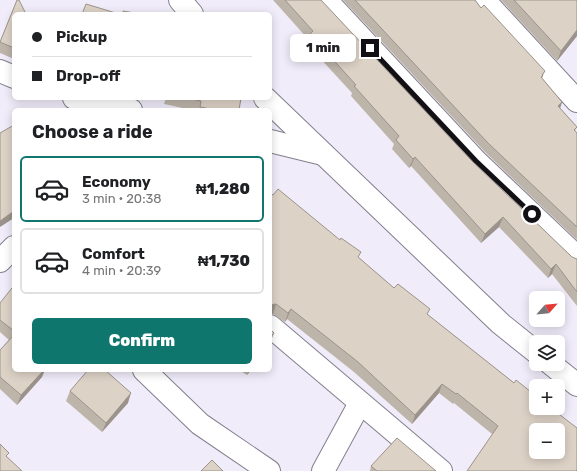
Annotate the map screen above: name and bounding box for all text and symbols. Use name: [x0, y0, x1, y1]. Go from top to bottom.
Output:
text: Pickup: [56, 28, 107, 46]
callout: 1 min: [290, 34, 356, 62]
route end: [361, 39, 379, 57]
text: 1 min: [306, 40, 340, 55]
text: Drop-off: [56, 67, 120, 85]
text: Choose a ride: [32, 121, 153, 143]
icon: car: [34, 171, 70, 207]
text: Economy: [82, 173, 151, 191]
text: ₦1,280: [196, 180, 250, 198]
text: 3 min · 20:38: [82, 191, 162, 206]
route start: [523, 205, 541, 223]
icon: car: [34, 243, 70, 279]
text: Comfort: [82, 245, 145, 263]
text: ₦1,730: [198, 252, 250, 270]
text: 4 min · 20:39: [82, 263, 161, 278]
north arrow: [529, 291, 565, 327]
map controls: [529, 291, 565, 459]
button: Confirm: [32, 318, 252, 364]
button: layers: [529, 335, 565, 371]
button: +: [529, 379, 565, 415]
button: −: [529, 423, 565, 459]

